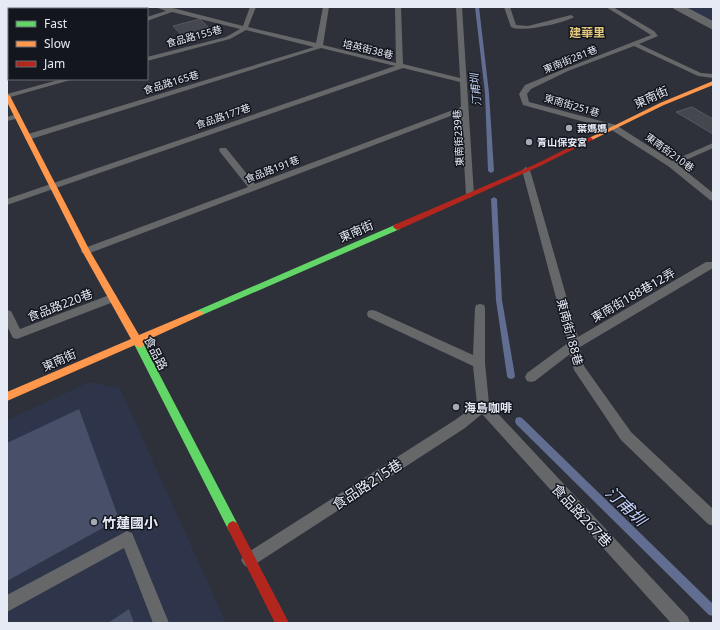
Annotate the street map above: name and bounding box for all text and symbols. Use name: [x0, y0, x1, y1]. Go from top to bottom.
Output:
legend: [8, 8, 148, 80]
text: Fast: [44, 15, 68, 32]
street label: 食品路155巷: [165, 22, 223, 50]
district label: 建華里: [569, 24, 605, 41]
text: Slow: [44, 35, 71, 52]
street label: 培英街38巷: [341, 36, 395, 62]
street label: 東南街281巷: [541, 42, 599, 76]
text: Jam: [43, 55, 65, 72]
street label: 食品路165巷: [142, 67, 200, 97]
water label: 汀甫圳: [466, 71, 484, 107]
street label: 東南街: [631, 82, 671, 112]
street label: 東南街251巷: [543, 90, 601, 120]
street label: 食品路177巷: [194, 100, 252, 132]
street label: 東南街239巷: [450, 109, 466, 167]
place label: 葉媽媽: [577, 121, 607, 135]
marker: 葉媽媽: [564, 123, 574, 133]
street label: 東南街210巷: [643, 130, 697, 174]
place label: 青山保安宮: [537, 135, 587, 149]
marker: 青山保安宮: [524, 137, 534, 147]
street label: 食品路191巷: [243, 152, 301, 186]
street label: 東南街: [336, 216, 376, 246]
street label: 東南街188巷12弄: [588, 264, 678, 326]
street label: 食品路220巷: [25, 285, 95, 325]
street label: 東南街188巷: [553, 297, 587, 367]
street label: 食品路: [140, 333, 172, 373]
street label: 東南街: [39, 345, 79, 375]
place label: 海島咖啡: [464, 399, 512, 416]
marker: 海島咖啡: [451, 402, 461, 412]
street label: 食品路215巷: [328, 454, 406, 514]
street label: 食品路267巷: [548, 479, 616, 551]
water label: 汀甫圳: [601, 481, 652, 532]
place label: 竹蓮國小: [102, 513, 158, 532]
marker: 竹蓮國小: [89, 517, 99, 527]

